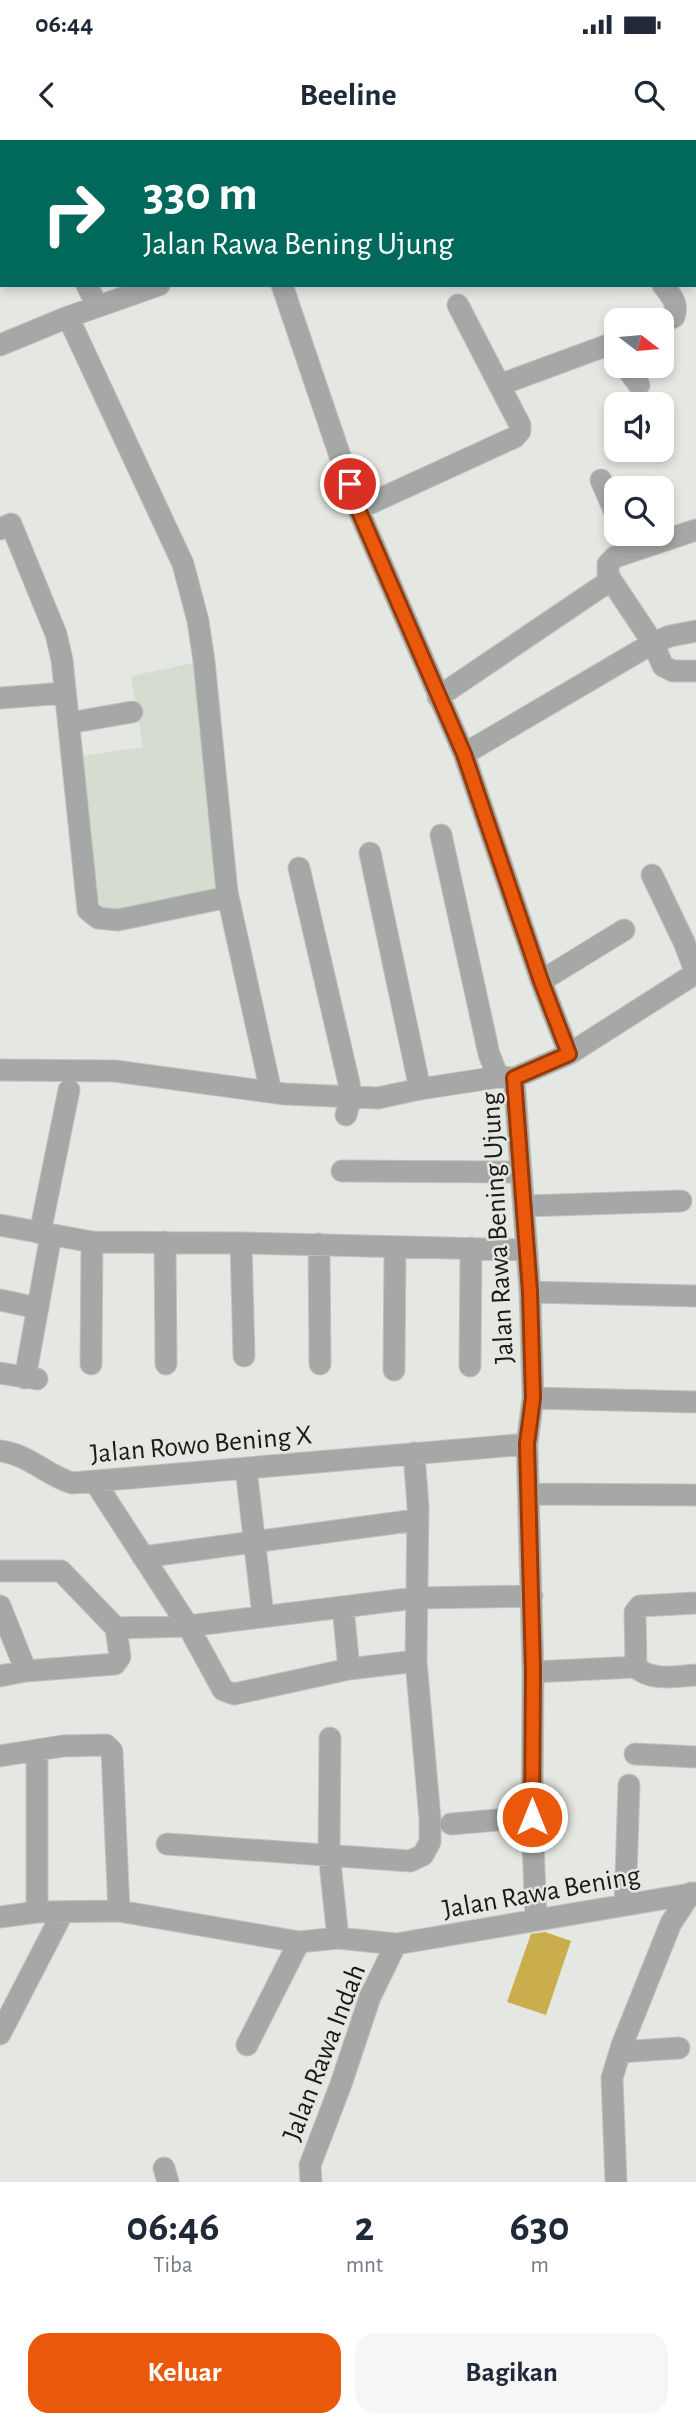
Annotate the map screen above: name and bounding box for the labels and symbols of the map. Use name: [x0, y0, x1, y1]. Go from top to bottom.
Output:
north arrow: [604, 308, 674, 378]
pin: [320, 454, 380, 514]
street label: Jalan Rawa Bening Ujung: [477, 1091, 519, 1364]
street label: Jalan Rowo Bening X: [89, 1421, 313, 1469]
position arrow: [495, 1780, 569, 1854]
street label: Jalan Rawa Bening: [440, 1862, 643, 1924]
street label: Jalan Rawa Indah: [278, 1960, 371, 2145]

